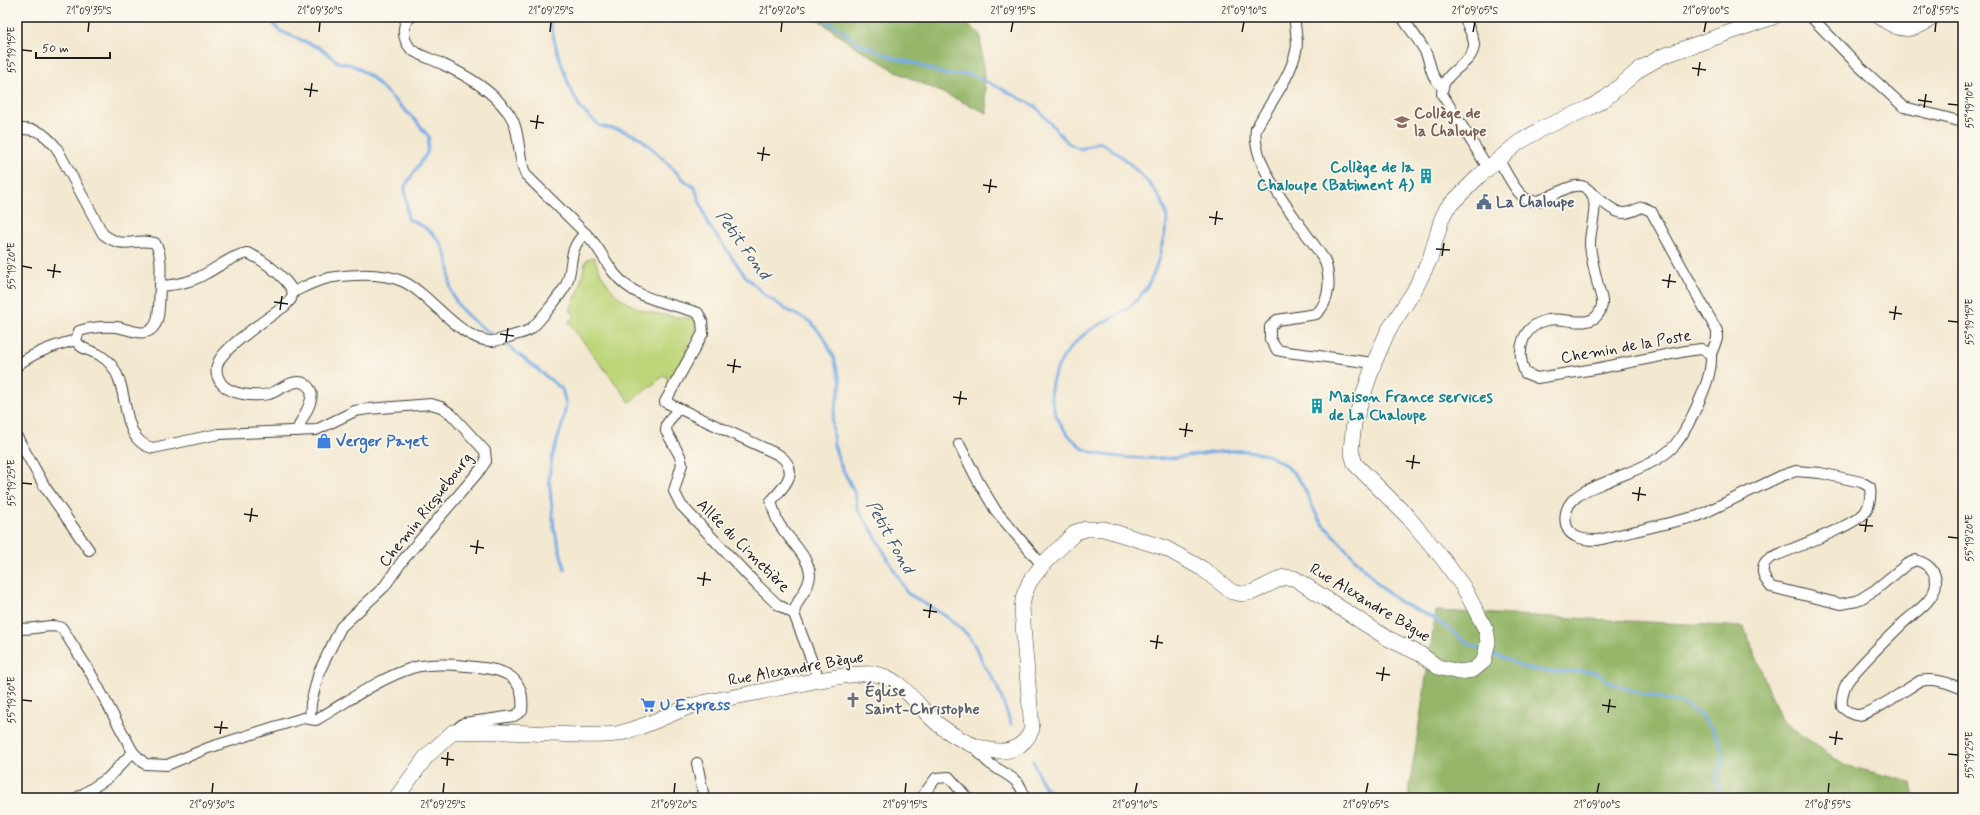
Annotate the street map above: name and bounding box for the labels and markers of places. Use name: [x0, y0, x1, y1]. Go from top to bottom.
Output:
place label: Collège de la Chaloupe: [1414, 103, 1487, 142]
school or university icon: Collège de la Chaloupe: [1393, 113, 1411, 131]
place label: Collège de la Chaloupe (Batiment A): [1257, 157, 1414, 196]
building icon: Collège de la Chaloupe (Batiment A): [1417, 167, 1435, 185]
place label: La Chaloupe: [1496, 192, 1574, 213]
public building icon: La Chaloupe: [1475, 193, 1493, 211]
place label: Maison France services de La Chaloupe: [1329, 387, 1493, 426]
building icon: Maison France services de La Chaloupe: [1308, 397, 1326, 415]
place label: Verger Payet: [336, 431, 430, 454]
shop icon: Verger Payet: [315, 432, 333, 450]
place label: Église Saint-Christophe: [865, 680, 980, 720]
church icon: Église Saint-Christophe: [844, 691, 862, 709]
place label: U Express: [660, 695, 730, 716]
supermarket icon: U Express: [639, 696, 657, 714]

